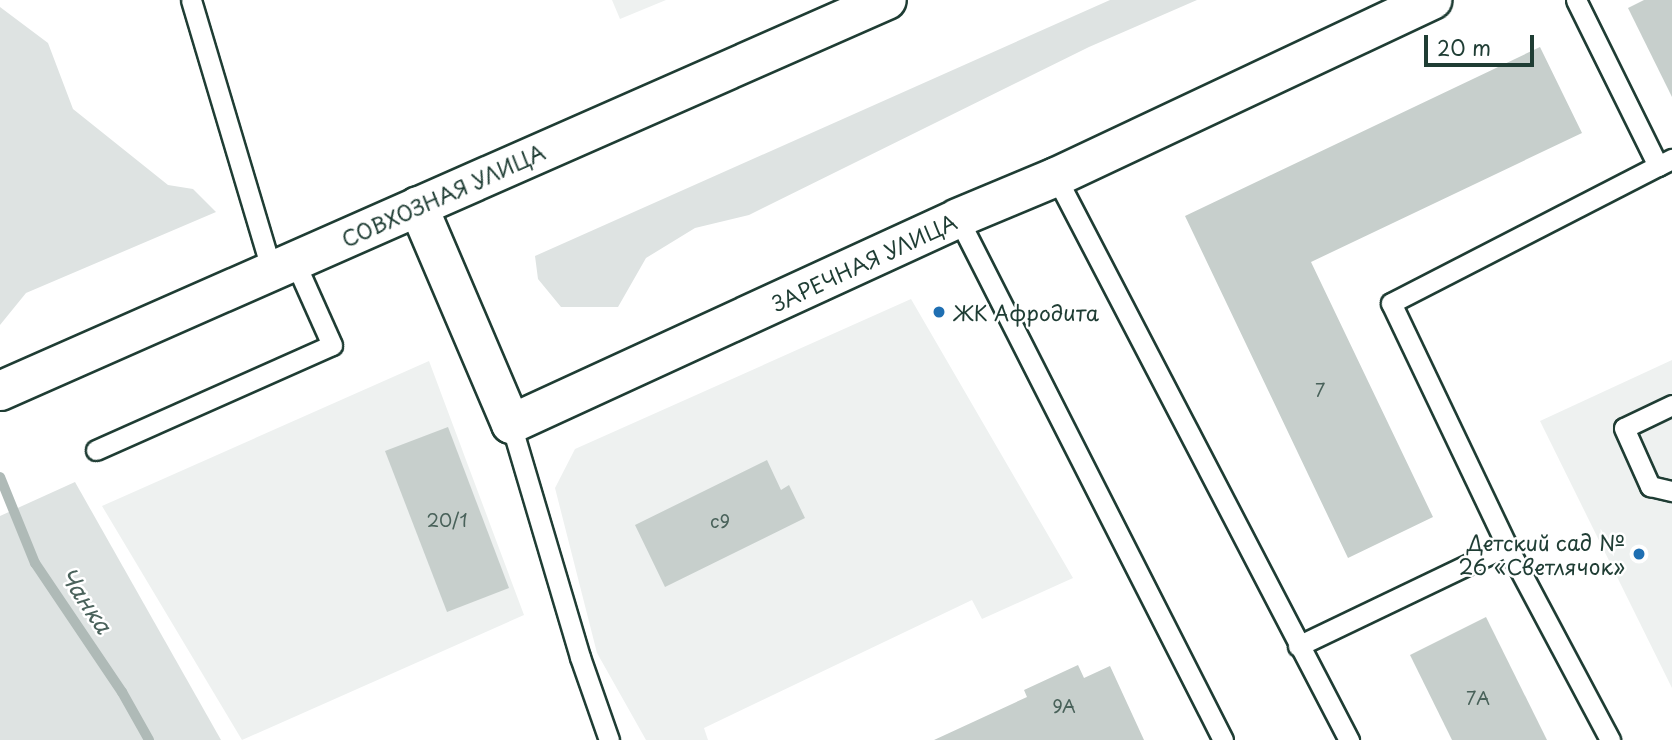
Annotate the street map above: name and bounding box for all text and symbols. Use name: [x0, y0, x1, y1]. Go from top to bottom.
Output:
scale bar: [1427, 21, 1537, 65]
text: 20 m: [1437, 31, 1491, 63]
street label: СОВХОЗНАЯ УЛИЦА: [337, 139, 549, 251]
street label: ЗАРЕЧНАЯ УЛИЦА: [768, 208, 960, 316]
place label: ЖК Афродита: [953, 299, 1100, 325]
marker: ЖК Афродита: [931, 304, 947, 320]
house number: 7: [1315, 379, 1325, 401]
house number: 20/1: [427, 509, 467, 531]
house number: с9: [710, 510, 730, 532]
place label: Детский сад № 26 «Светлячок»: [1458, 529, 1625, 579]
marker: Детский сад № 26 «Светлячок»: [1631, 546, 1647, 562]
water label: Чанка: [54, 562, 118, 638]
house number: 7А: [1466, 687, 1490, 709]
house number: 9А: [1052, 695, 1076, 717]

